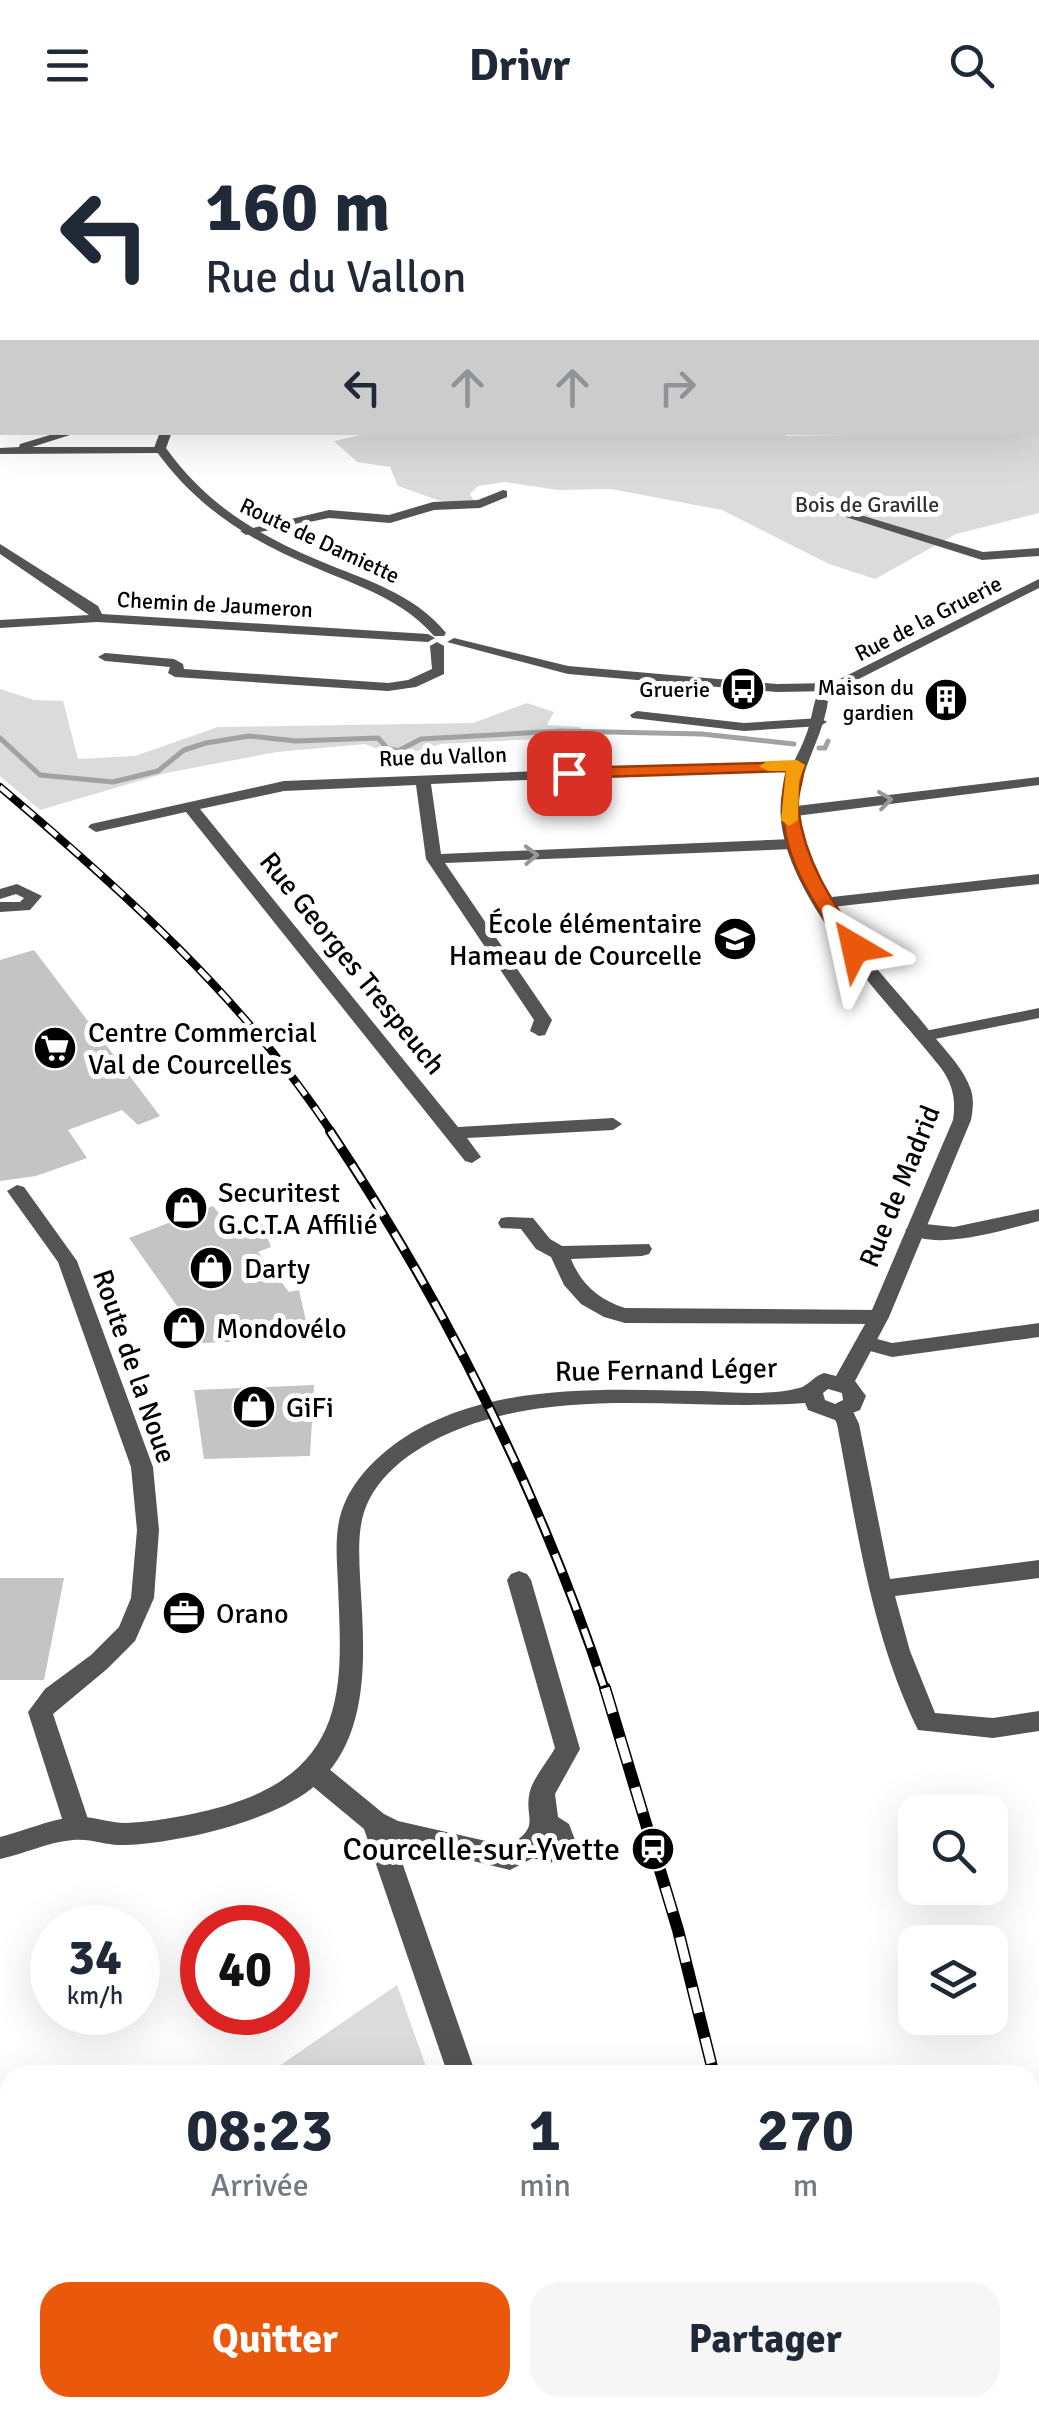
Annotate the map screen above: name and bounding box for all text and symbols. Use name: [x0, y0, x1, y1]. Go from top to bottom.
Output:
icon: menu: [40, 38, 95, 93]
text: Drivr: [469, 38, 570, 93]
icon: search: [944, 38, 999, 93]
text: 160 m: [205, 164, 390, 250]
icon: left: [40, 170, 170, 300]
text: Rue du Vallon: [205, 250, 467, 305]
icon: left: [335, 360, 390, 415]
icon: ahead: [440, 360, 495, 415]
icon: ahead: [545, 360, 600, 415]
icon: right: [650, 360, 705, 415]
park label: Bois de Graville: [795, 491, 939, 518]
street label: Route de Damiette: [236, 492, 404, 589]
street label: Rue de la Gruerie: [850, 570, 1006, 667]
street label: Chemin de Jaumeron: [116, 586, 314, 623]
bus stop icon: Gruerie: [720, 666, 766, 712]
place label: Maison du gardien: [817, 674, 914, 726]
place label: Gruerie: [639, 676, 710, 703]
building icon: Maison du gardien: [923, 677, 969, 723]
pin: [527, 731, 612, 816]
street label: Rue du Vallon: [379, 741, 507, 772]
icon: arrive: [542, 746, 597, 801]
one-way arrow: [877, 790, 893, 811]
one-way arrow: [524, 845, 540, 866]
street label: Rue Georges Trespeuch: [252, 846, 452, 1082]
position arrow: [803, 896, 907, 1000]
place label: École élémentaire Hameau de Courcelle: [449, 907, 702, 973]
school or university icon: École élémentaire Hameau de Courcelle: [712, 916, 758, 962]
place label: Centre Commercial Val de Courcelles: [88, 1016, 317, 1082]
supermarket icon: Centre Commercial Val de Courcelles: [32, 1025, 78, 1071]
street label: Rue de Madrid: [852, 1101, 948, 1272]
place label: Securitest G.C.T.A Affilié: [218, 1176, 378, 1242]
shop icon: Securitest G.C.T.A Affilié: [163, 1185, 209, 1231]
shop icon: Darty: [188, 1245, 234, 1291]
place label: Darty: [244, 1252, 310, 1286]
street label: Route de la Noue: [85, 1265, 183, 1468]
shop icon: Mondovélo: [161, 1305, 207, 1351]
place label: Mondovélo: [216, 1312, 346, 1346]
street label: Rue Fernand Léger: [554, 1351, 778, 1389]
shop icon: GiFi: [231, 1384, 277, 1430]
place label: GiFi: [286, 1391, 334, 1425]
office icon: Orano: [161, 1590, 207, 1636]
place label: Orano: [216, 1597, 289, 1631]
map controls: [898, 1795, 1008, 2035]
button: search: [898, 1795, 1008, 1905]
station icon: Courcelle-sur-Yvette: [630, 1826, 676, 1872]
place label: Courcelle-sur-Yvette: [343, 1830, 620, 1869]
speed limit sign: 40: [180, 1905, 310, 2035]
button: layers: [898, 1925, 1008, 2035]
text: 34: [68, 1927, 122, 1989]
text: km/h: [67, 1980, 123, 2011]
text: 08:23: [186, 2094, 333, 2168]
text: 1: [529, 2094, 561, 2168]
text: 270: [757, 2094, 854, 2168]
text: Arrivée: [211, 2166, 309, 2205]
text: min: [519, 2166, 571, 2205]
text: m: [793, 2166, 818, 2205]
button: Quitter: [40, 2282, 510, 2397]
button: Partager: [530, 2282, 1000, 2397]

